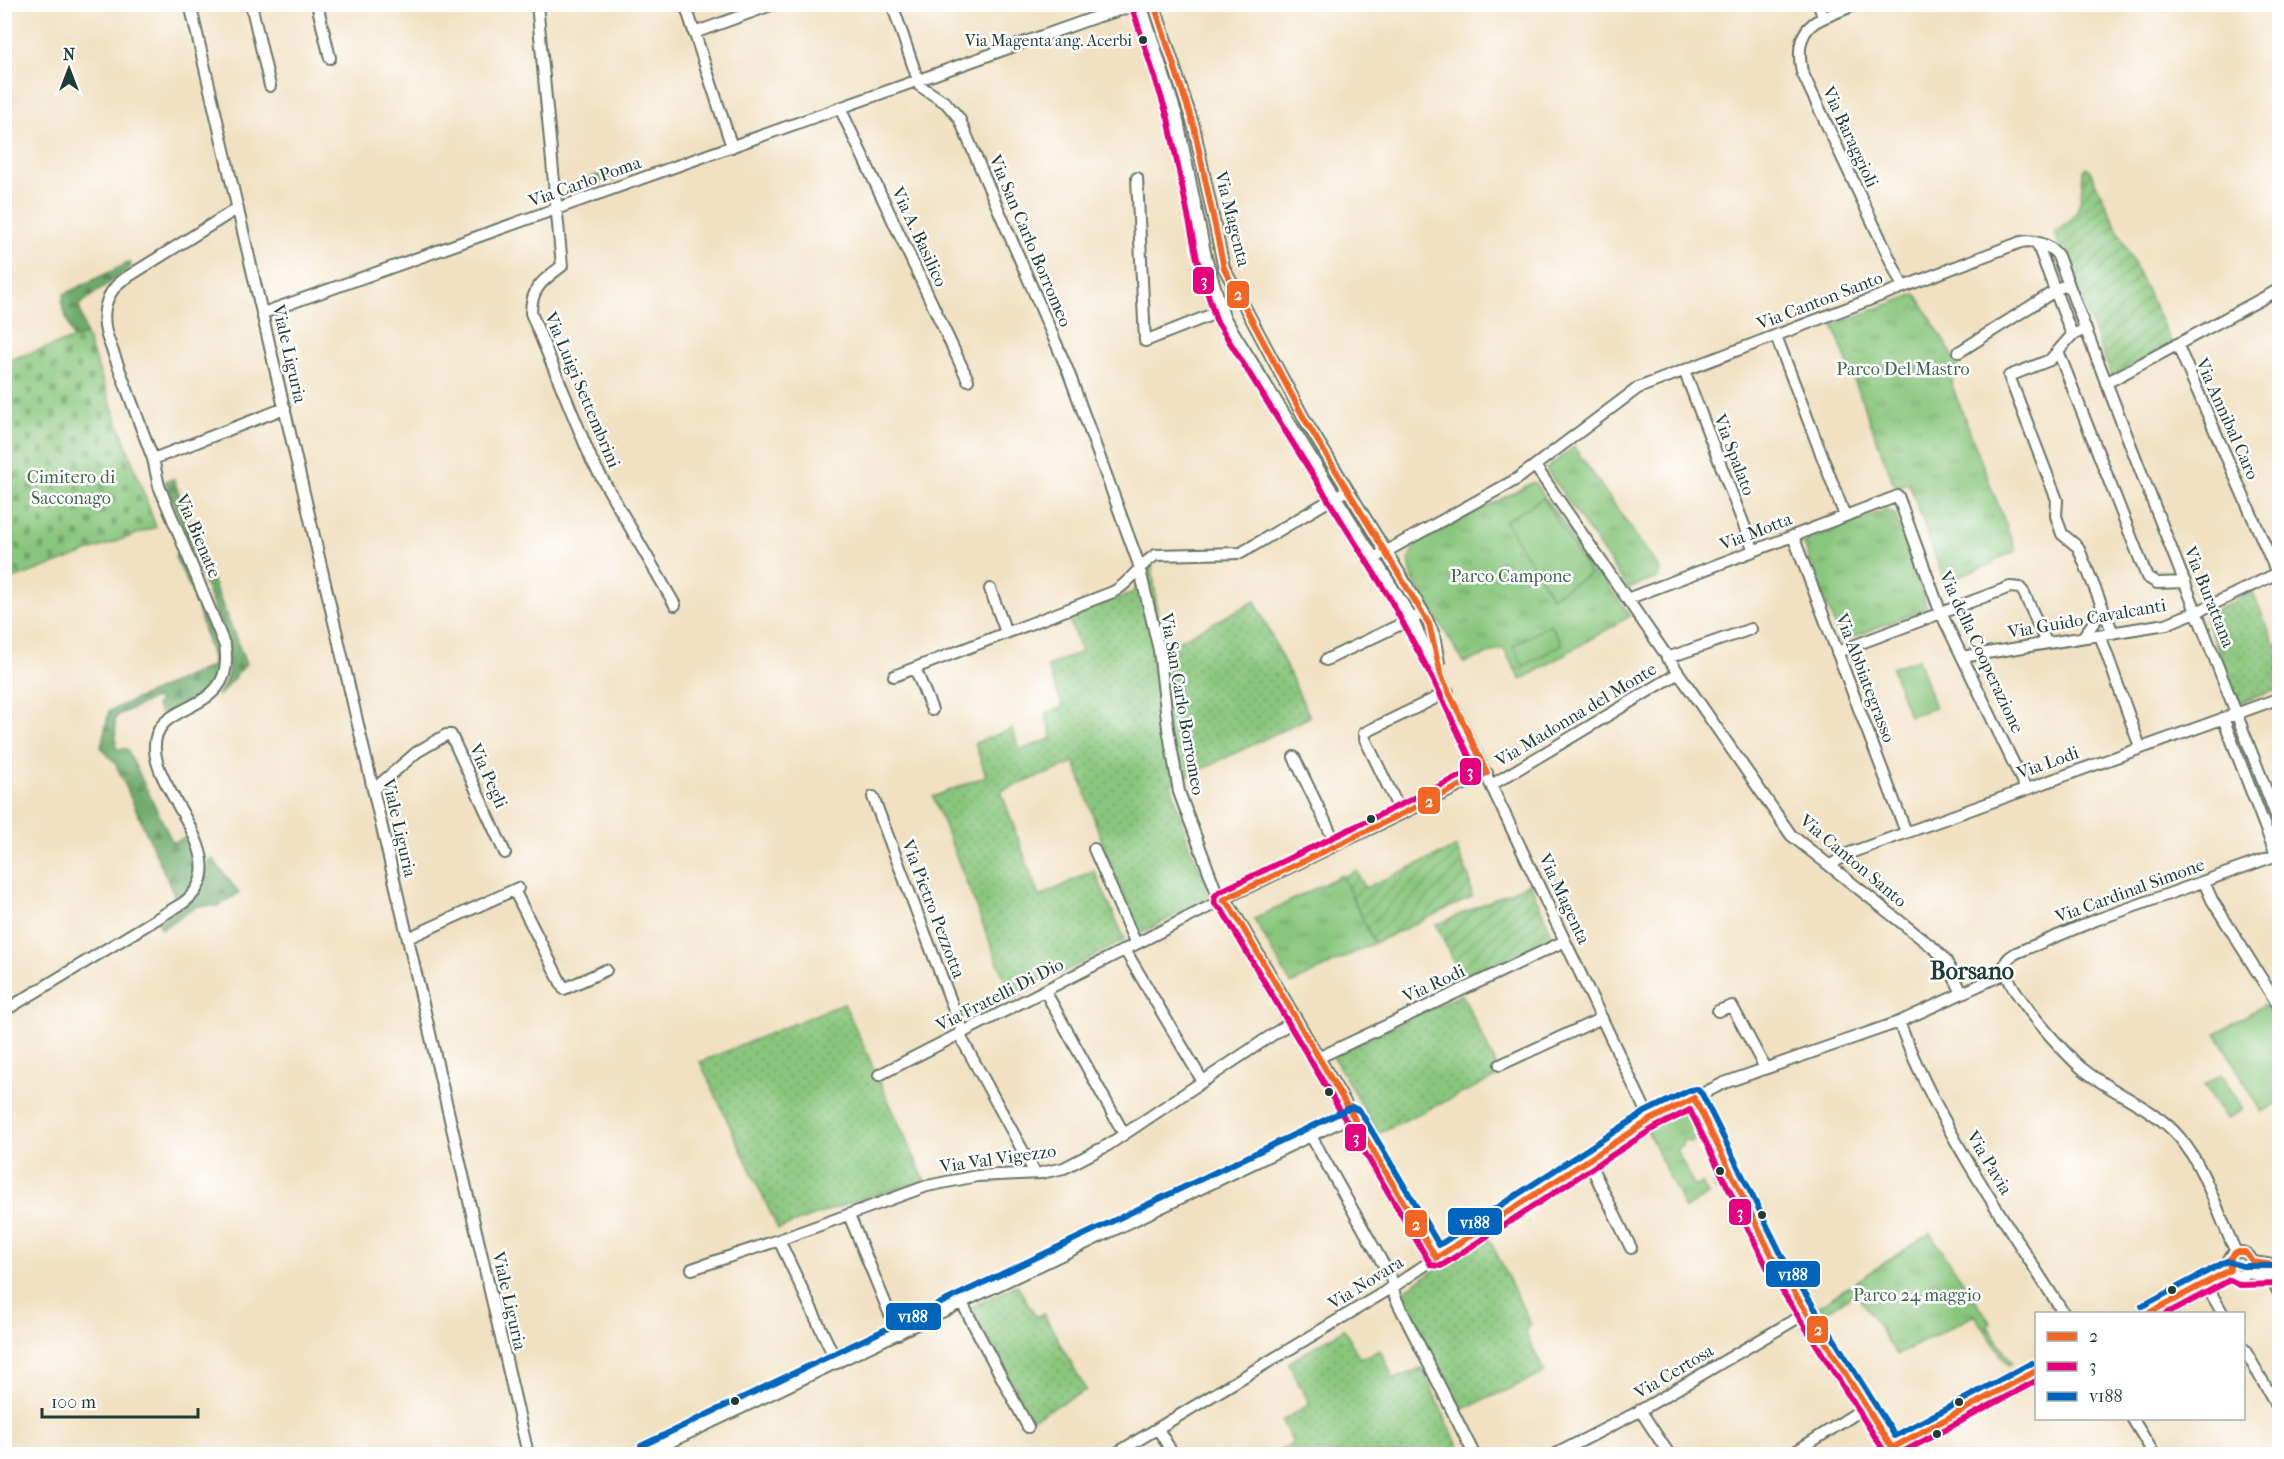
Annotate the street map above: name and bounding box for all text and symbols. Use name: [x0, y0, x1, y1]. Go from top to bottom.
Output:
place label: Via Magenta ang. Acerbi: [964, 31, 1132, 50]
marker: Via Magenta ang. Acerbi: [1137, 34, 1149, 46]
north arrow: [39, 39, 99, 99]
text: N: [63, 45, 76, 64]
street label: Via Baraggioli: [1817, 82, 1883, 191]
street label: Via San Carlo Borromeo: [984, 151, 1076, 330]
street label: Via Carlo Poma: [525, 152, 645, 212]
street label: Via Magenta: [1210, 168, 1254, 270]
street label: Via A. Basilico: [886, 183, 951, 290]
line badge: 3: [1192, 266, 1215, 295]
street label: Via Canton Santo: [1753, 267, 1886, 335]
text: 3: [1201, 271, 1207, 291]
line badge: 2: [1226, 280, 1250, 309]
text: 2: [1234, 285, 1242, 304]
street label: Viale Liguria: [267, 302, 311, 406]
street label: Via Luigi Settembrini: [539, 308, 625, 472]
street label: Via Annibal Caro: [2190, 354, 2263, 483]
park label: Parco Del Mastro: [1836, 359, 1970, 380]
street label: Via Spalato: [1709, 410, 1759, 499]
park label: Cimitero di Sacconago: [27, 467, 116, 509]
street label: Via Bienate: [171, 490, 225, 581]
street label: Via Motta: [1716, 508, 1796, 556]
street label: Via Burattana: [2179, 543, 2239, 651]
park label: Parco Campone: [1451, 566, 1572, 587]
street label: Via della Cooperazione: [1934, 567, 2028, 736]
street label: Via Guido Cavalcanti: [2005, 595, 2169, 643]
street label: Via San Carlo Borromeo: [1155, 610, 1208, 797]
street label: Via Abbiategrasso: [1830, 610, 1899, 746]
street label: Via Madonna del Monte: [1491, 659, 1660, 772]
street label: Via Pegli: [464, 740, 512, 812]
street label: Via Lodi: [2013, 742, 2082, 784]
line badge: 3: [1459, 757, 1482, 786]
text: 3: [1467, 762, 1473, 782]
street label: Viale Liguria: [377, 776, 421, 880]
line badge: 2: [1417, 786, 1441, 815]
text: 2: [1425, 792, 1433, 811]
street label: Via Canton Santo: [1794, 810, 1911, 912]
unlabelled marker: [1365, 813, 1377, 825]
street label: Via Pietro Pezzotta: [897, 836, 969, 982]
street label: Via Magenta: [1533, 849, 1594, 948]
street label: Via Cardinal Simone: [2051, 854, 2208, 928]
street label: Via Fratelli Di Dio: [932, 954, 1067, 1037]
district label: Borsano: [1930, 957, 2014, 985]
street label: Via Rodi: [1399, 960, 1469, 1008]
unlabelled marker: [1323, 1086, 1335, 1098]
line badge: 3: [1344, 1123, 1367, 1152]
street label: Via Pavia: [1961, 1126, 2017, 1199]
text: 3: [1353, 1128, 1359, 1148]
street label: Via Val Vigezzo: [937, 1140, 1058, 1178]
unlabelled marker: [1714, 1165, 1726, 1177]
line badge: 3: [1728, 1198, 1752, 1226]
text: 3: [1737, 1203, 1743, 1223]
line badge: v188: [1447, 1207, 1503, 1236]
line badge: 2: [1404, 1209, 1428, 1238]
unlabelled marker: [1756, 1209, 1768, 1221]
text: v188: [1459, 1213, 1490, 1232]
text: 2: [1412, 1215, 1420, 1234]
street label: Viale Liguria: [487, 1249, 531, 1353]
street label: Via Novara: [1324, 1251, 1408, 1315]
line badge: v188: [1765, 1260, 1821, 1288]
text: v188: [1777, 1265, 1808, 1284]
unlabelled marker: [2166, 1284, 2178, 1296]
park label: Parco 24 maggio: [1853, 1285, 1981, 1306]
line badge: v188: [885, 1302, 942, 1331]
text: v188: [897, 1307, 928, 1326]
legend: [2035, 1312, 2245, 1420]
line badge: 2: [1806, 1315, 1829, 1344]
text: 2: [1814, 1320, 1822, 1339]
text: 2: [2089, 1326, 2098, 1347]
street label: Via Certosa: [1630, 1340, 1718, 1404]
text: 3: [2089, 1356, 2096, 1377]
scale bar: [42, 1381, 198, 1419]
text: v188: [2089, 1386, 2123, 1407]
text: 100 m: [51, 1392, 96, 1413]
unlabelled marker: [729, 1395, 741, 1407]
unlabelled marker: [1953, 1396, 1965, 1408]
unlabelled marker: [1931, 1428, 1943, 1440]

